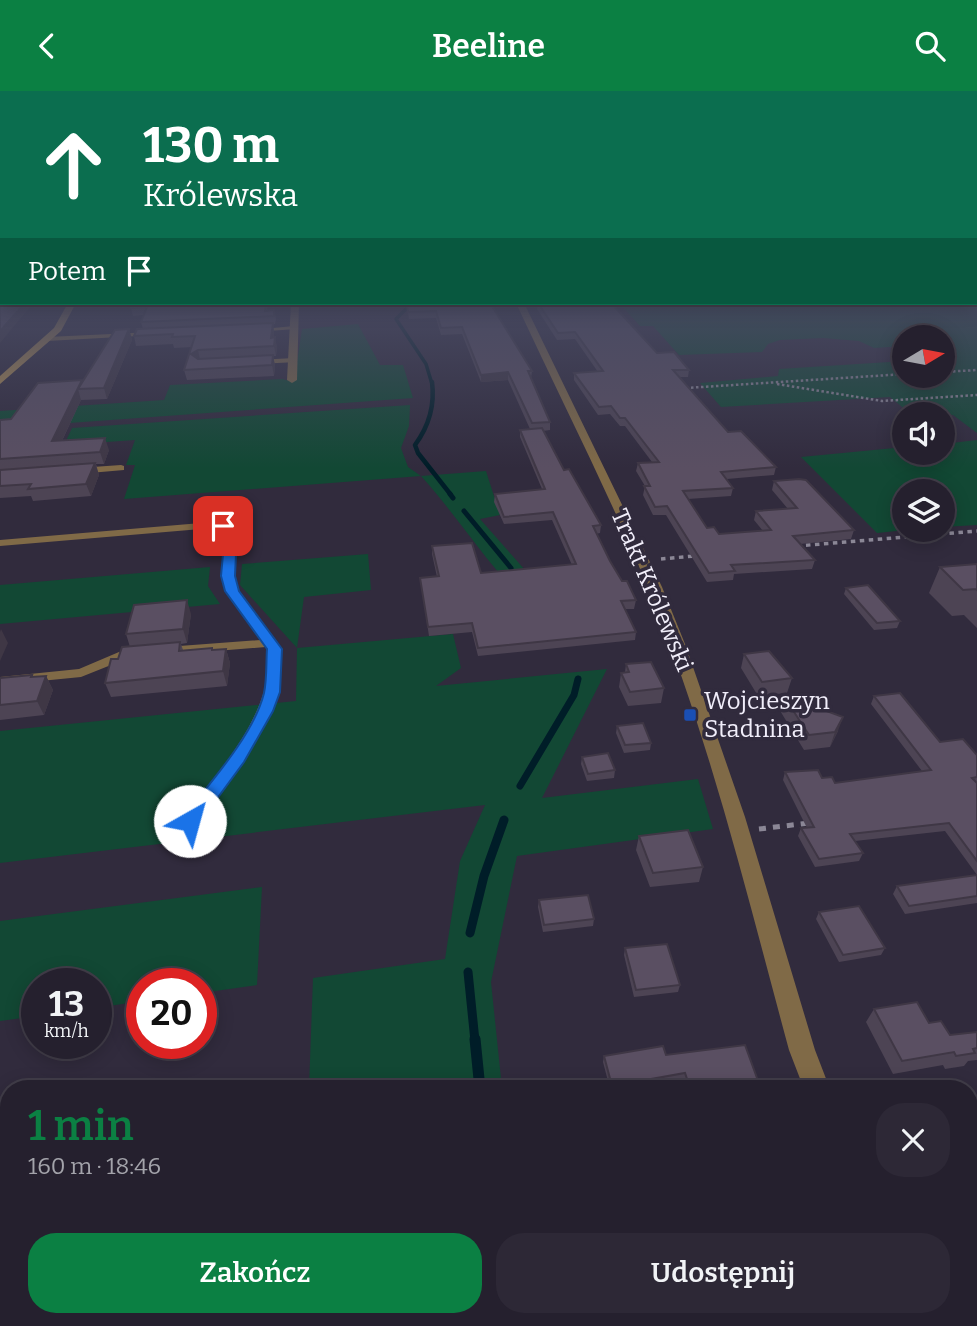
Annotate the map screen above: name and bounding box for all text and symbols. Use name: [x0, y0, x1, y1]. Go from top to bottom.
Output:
icon: back: [28, 27, 66, 65]
text: Beeline: [432, 27, 545, 65]
icon: search: [911, 27, 949, 65]
text: 130 m: [143, 116, 279, 175]
icon: ahead: [28, 119, 119, 210]
text: Królewska: [143, 176, 298, 214]
icon: arrive: [120, 252, 158, 290]
text: Potem: [28, 256, 106, 287]
north arrow: [892, 325, 956, 389]
map controls: [892, 325, 955, 542]
button: sound: [892, 402, 955, 465]
button: layers: [892, 479, 955, 542]
pin: [193, 496, 253, 556]
street label: Trakt Królewski: [605, 505, 699, 675]
icon: arrive: [204, 507, 242, 545]
place label: Wojcieszyn Stadnina: [704, 687, 830, 743]
marker: Wojcieszyn Stadnina: [682, 707, 698, 723]
position arrow: [153, 784, 227, 858]
speed limit sign: 20: [126, 968, 217, 1059]
text: 13: [49, 983, 84, 1025]
text: km/h: [44, 1020, 89, 1042]
text: 1 min: [28, 1101, 134, 1151]
button: close: [876, 1103, 950, 1177]
text: 160 m · 18:46: [28, 1152, 161, 1180]
button: Zakończ: [28, 1233, 482, 1313]
button: Udostępnij: [496, 1233, 950, 1313]

